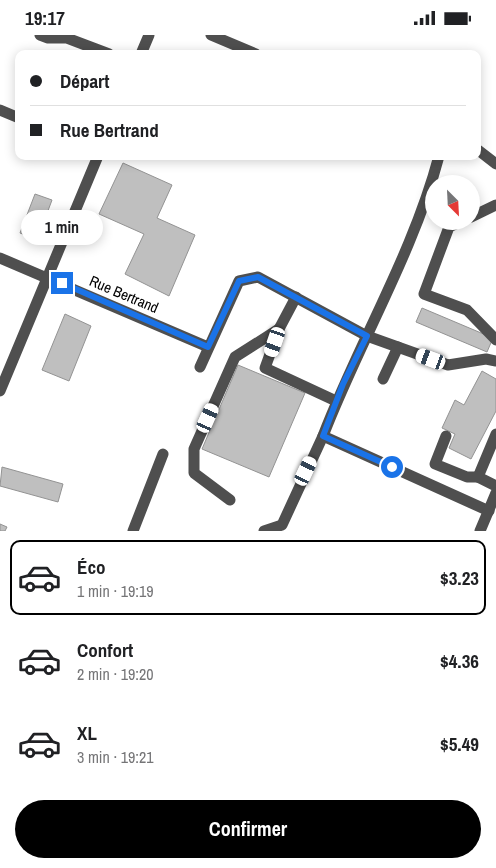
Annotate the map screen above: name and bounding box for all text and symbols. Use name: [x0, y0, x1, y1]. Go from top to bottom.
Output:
text: 19:17: [25, 5, 65, 31]
text: Départ: [60, 68, 109, 94]
text: Rue Bertrand: [60, 117, 159, 143]
north arrow: [425, 175, 480, 230]
map controls: [425, 175, 480, 230]
callout: 1 min: [21, 211, 103, 245]
text: 1 min: [45, 216, 79, 238]
street label: Rue Bertrand: [86, 270, 162, 318]
route end: [51, 272, 73, 294]
car: [263, 325, 286, 359]
car: [414, 347, 447, 371]
car: [195, 401, 220, 435]
car: [292, 454, 319, 488]
route start: [381, 456, 403, 478]
text: Éco: [77, 554, 106, 580]
icon: car: [17, 555, 62, 600]
text: $3.23: [440, 565, 479, 591]
text: 1 min · 19:19: [77, 580, 154, 602]
text: Confort: [77, 637, 133, 663]
icon: car: [17, 638, 62, 683]
text: $4.36: [440, 648, 479, 674]
text: 2 min · 19:20: [77, 663, 154, 685]
text: XL: [77, 720, 97, 746]
icon: car: [17, 721, 62, 766]
text: $5.49: [440, 731, 479, 757]
text: 3 min · 19:21: [77, 746, 154, 768]
button: Confirmer: [15, 800, 481, 858]

